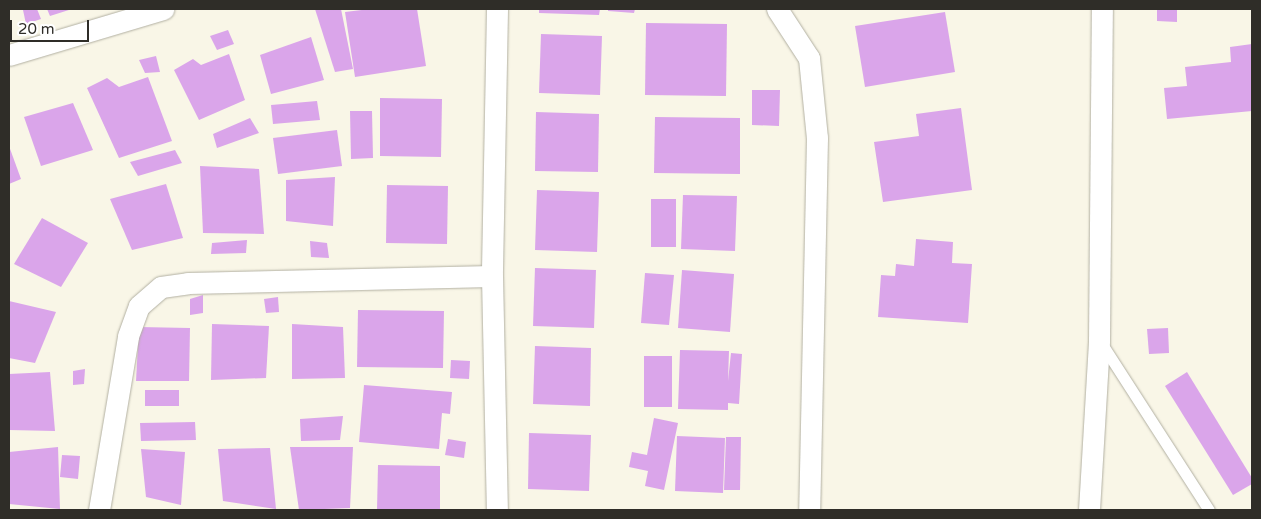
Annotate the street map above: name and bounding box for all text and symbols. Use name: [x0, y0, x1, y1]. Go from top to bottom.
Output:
scale bar: [12, 10, 91, 42]
text: 20 m: [18, 20, 55, 38]

